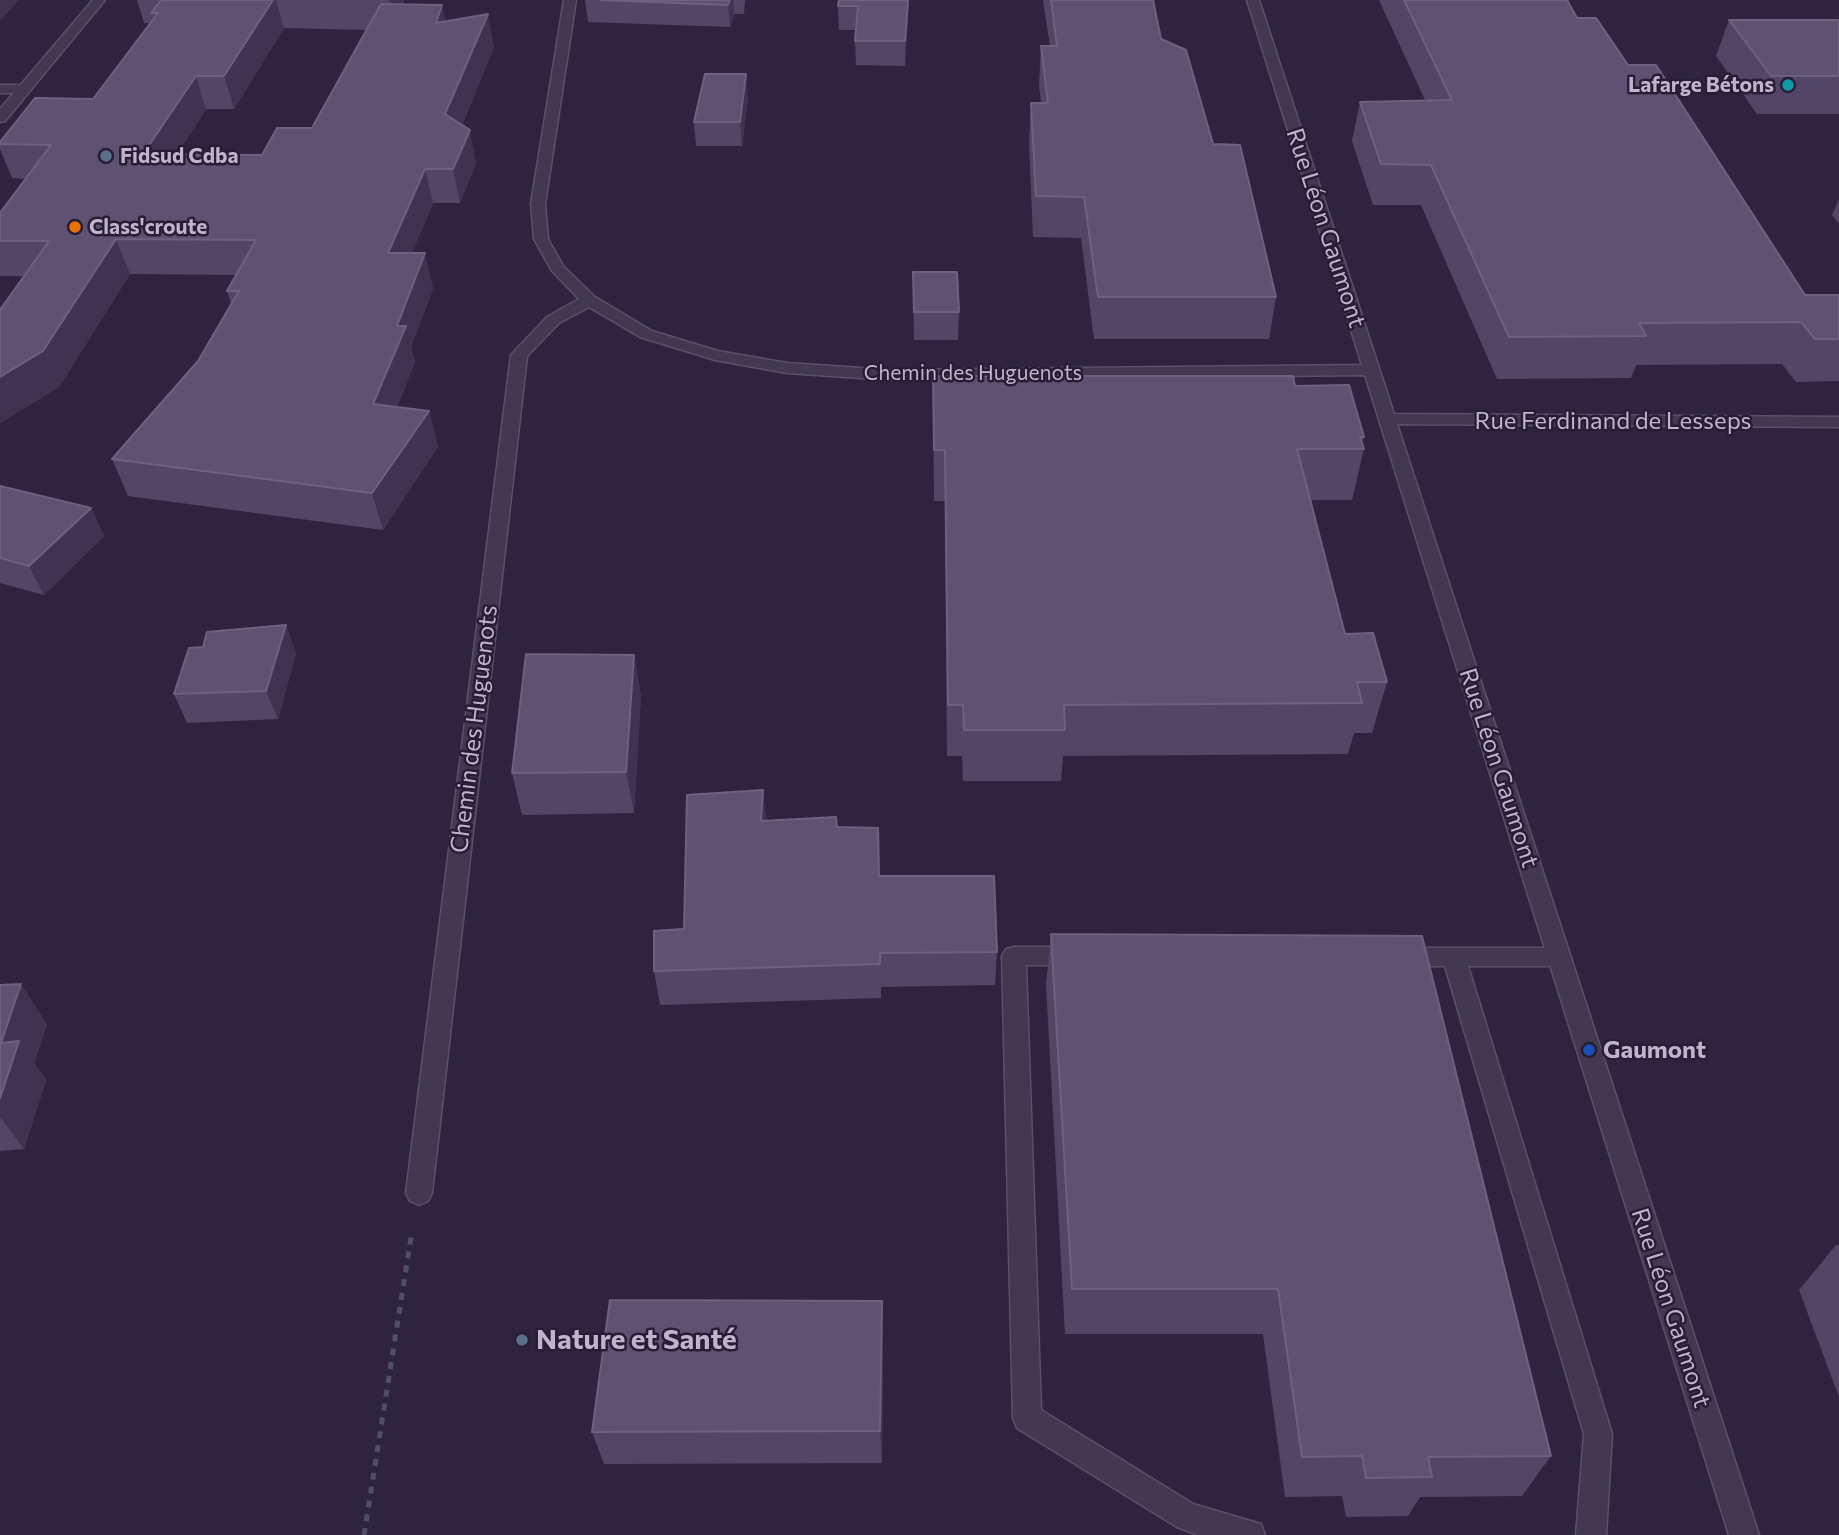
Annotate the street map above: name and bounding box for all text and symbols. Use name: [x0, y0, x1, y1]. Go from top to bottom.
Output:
place label: Lafarge Bétons: [1628, 72, 1774, 98]
marker: Lafarge Bétons: [1780, 77, 1796, 93]
street label: Rue Léon Gaumont: [1280, 125, 1372, 331]
place label: Fidsud Cdba: [120, 143, 238, 169]
marker: Fidsud Cdba: [98, 148, 114, 164]
place label: Class'croute: [89, 214, 207, 240]
marker: Class'croute: [67, 219, 83, 235]
street label: Chemin des Huguenots: [864, 360, 1082, 386]
street label: Rue Ferdinand de Lesseps: [1474, 407, 1752, 435]
street label: Chemin des Huguenots: [445, 603, 503, 855]
street label: Rue Léon Gaumont: [1453, 665, 1545, 871]
place label: Gaumont: [1603, 1036, 1706, 1064]
marker: Gaumont: [1581, 1042, 1597, 1058]
street label: Rue Léon Gaumont: [1625, 1205, 1717, 1411]
place label: Nature et Santé: [536, 1323, 737, 1357]
marker: Nature et Santé: [514, 1332, 530, 1348]

